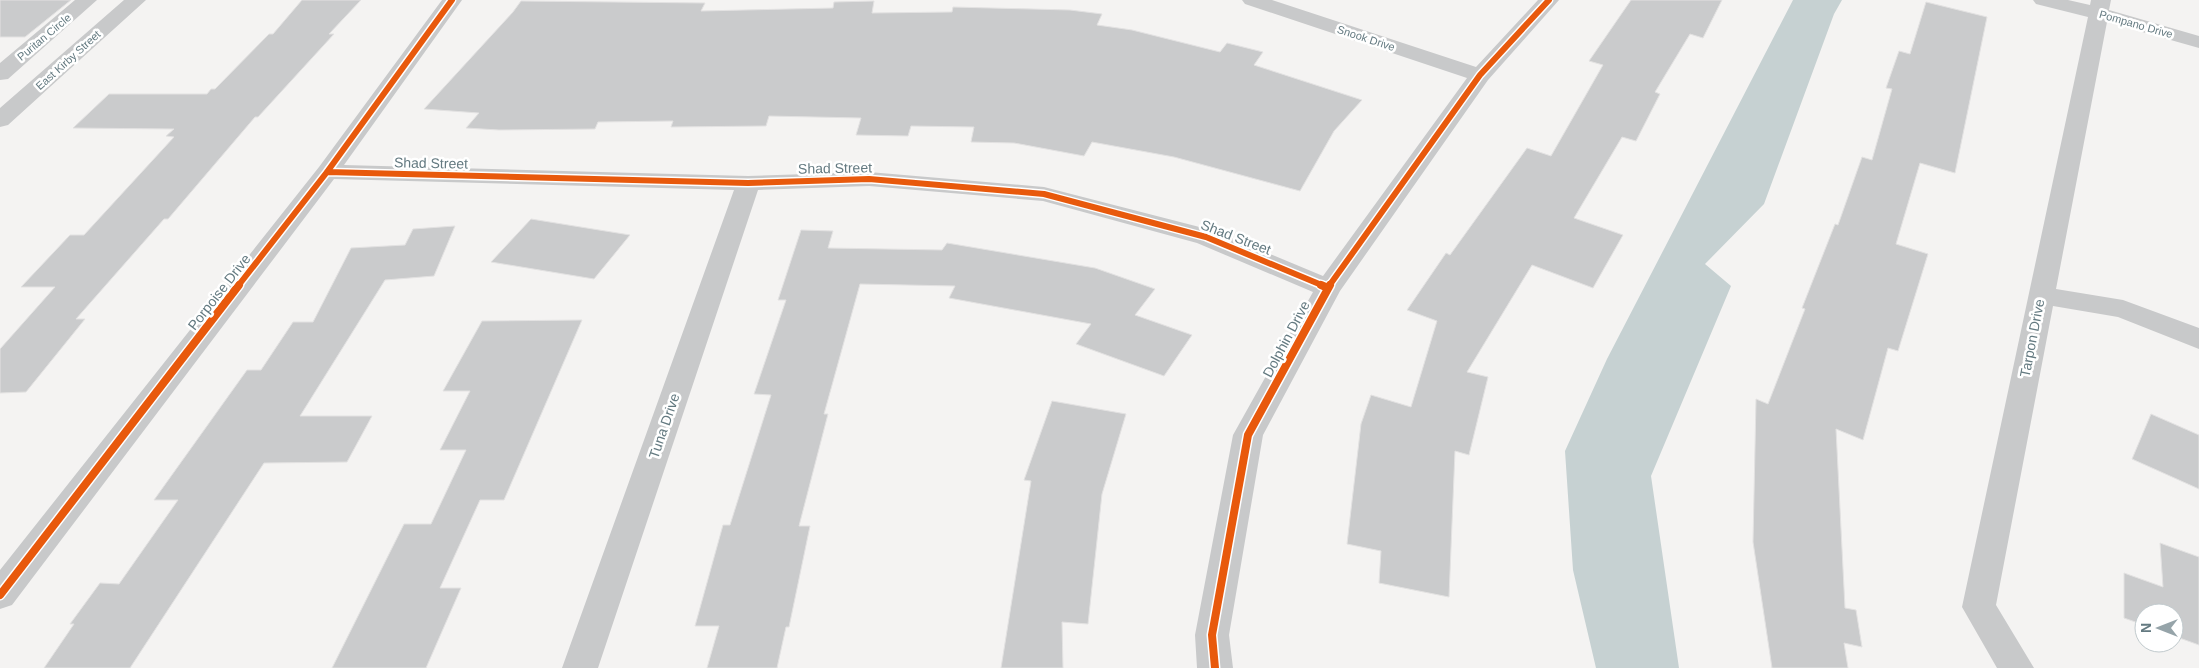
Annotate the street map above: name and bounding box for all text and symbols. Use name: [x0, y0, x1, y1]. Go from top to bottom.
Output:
street label: Pompano Drive: [2098, 8, 2174, 40]
street label: Puritan Circle: [15, 11, 73, 63]
street label: Snook Drive: [1336, 23, 1396, 53]
street label: East Kirby Street: [33, 28, 103, 92]
street label: Shad Street: [394, 154, 468, 172]
street label: Shad Street: [798, 159, 872, 177]
street label: Shad Street: [1199, 216, 1273, 258]
street label: Porpoise Drive: [184, 251, 254, 333]
street label: Tarpon Drive: [2017, 297, 2047, 378]
street label: Dolphin Drive: [1259, 298, 1313, 380]
street label: Tuna Drive: [645, 391, 683, 461]
north arrow: [2134, 603, 2184, 653]
text: N: [2138, 623, 2154, 633]

